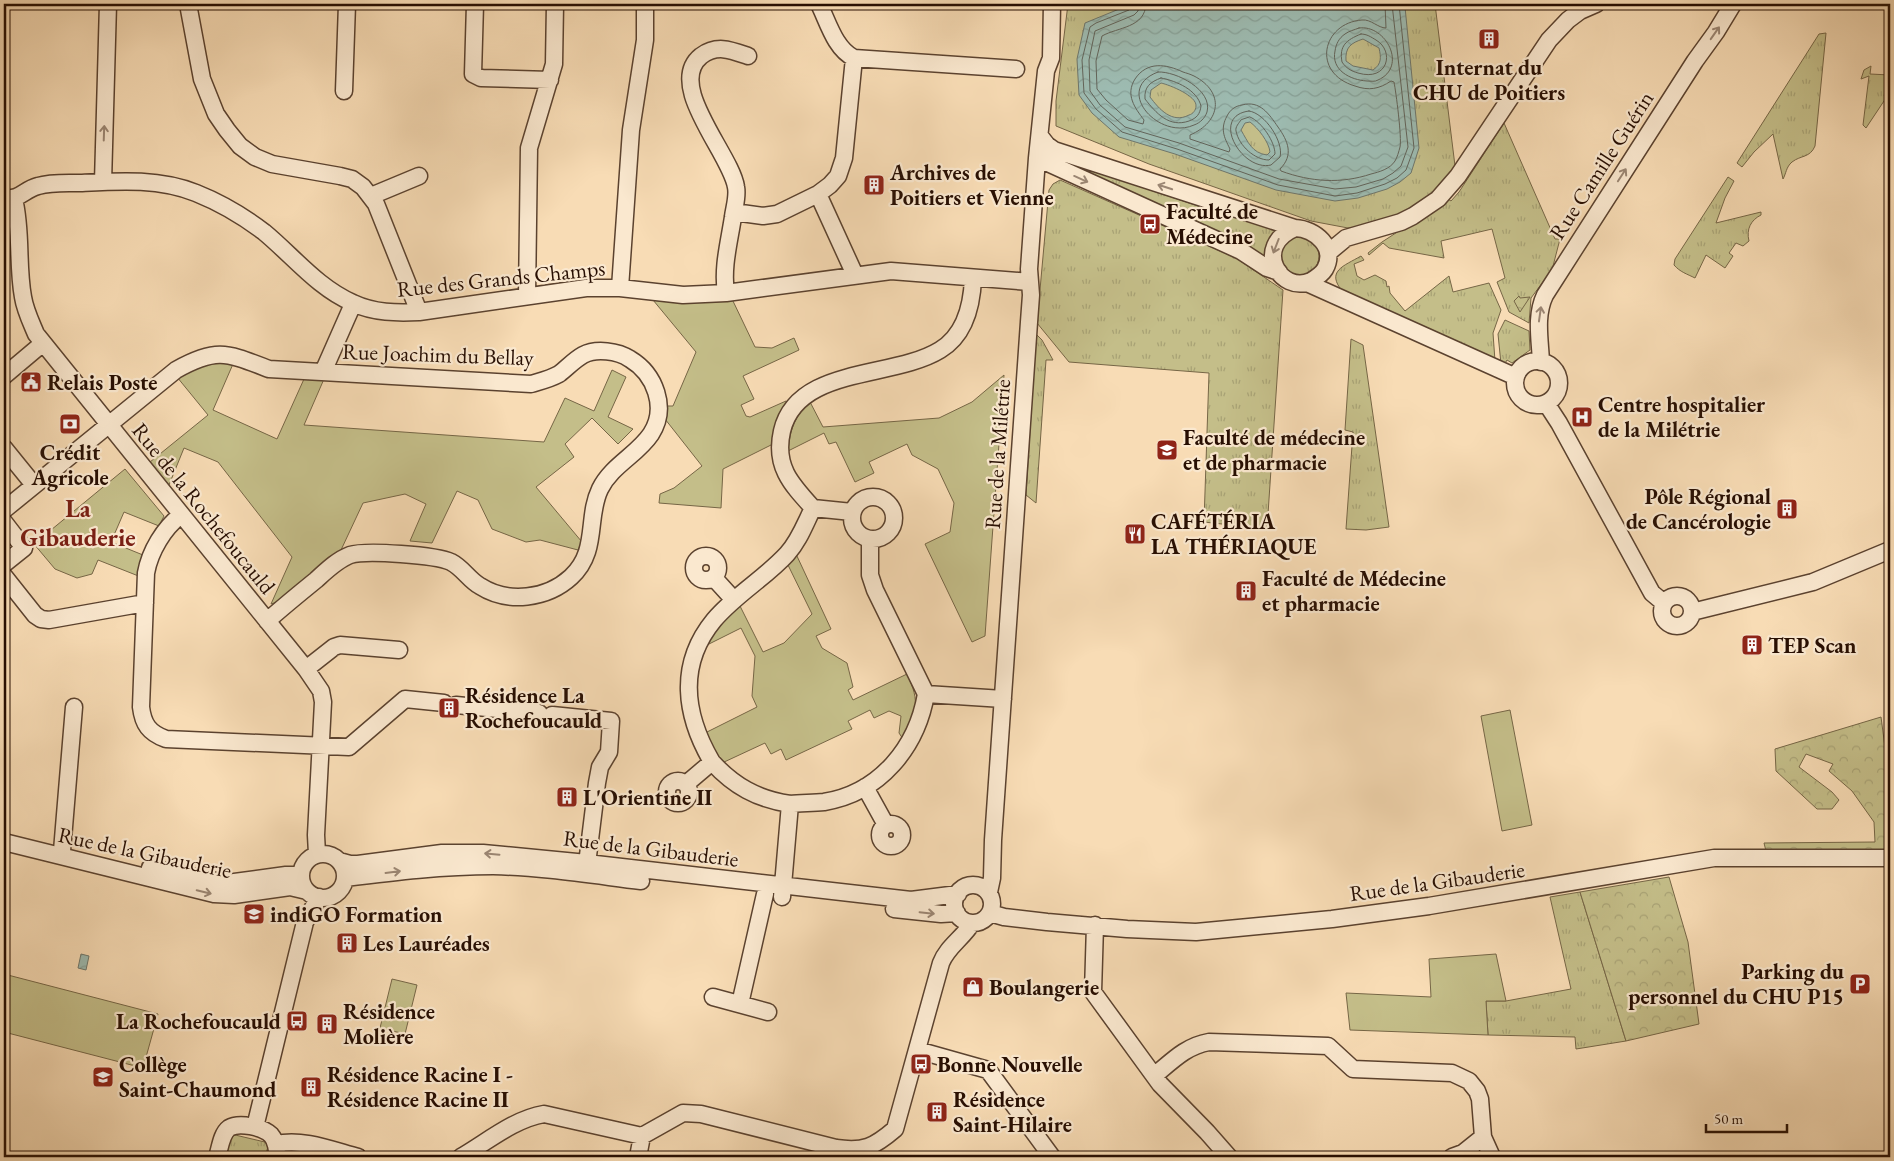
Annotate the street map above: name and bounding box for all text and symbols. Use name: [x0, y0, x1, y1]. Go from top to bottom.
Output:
one-way arrow: [1710, 26, 1720, 40]
building icon: Internat du CHU de Poitiers: [1477, 27, 1501, 51]
place label: Internat du CHU de Poitiers: [1413, 53, 1565, 107]
street label: Rue Camille Guérin: [1543, 85, 1660, 245]
one-way arrow: [100, 125, 109, 141]
place label: Archives de Poitiers et Vienne: [889, 158, 1054, 212]
one-way arrow: [1617, 168, 1627, 182]
building icon: Archives de Poitiers et Vienne: [862, 173, 886, 197]
one-way arrow: [1073, 174, 1088, 184]
one-way arrow: [1158, 182, 1174, 191]
place label: Faculté de Médecine: [1166, 197, 1258, 251]
bus stop icon: Faculté de Médecine: [1138, 212, 1162, 236]
one-way arrow: [1271, 238, 1280, 253]
street label: Rue des Grands Champs: [395, 253, 607, 304]
one-way arrow: [1535, 306, 1545, 322]
street label: Rue Joachim du Bellay: [342, 337, 535, 372]
place label: Relais Poste: [47, 368, 158, 397]
public building icon: Relais Poste: [19, 370, 43, 394]
street label: Rue de la Milétrie: [978, 378, 1017, 530]
place label: Centre hospitalier de la Milétrie: [1598, 390, 1766, 444]
hospital icon: Centre hospitalier de la Milétrie: [1570, 405, 1594, 429]
bank icon: Crédit Agricole: [58, 412, 82, 436]
street label: Rue de la Rochefoucauld: [125, 417, 282, 601]
place label: Faculté de médecine et de pharmacie: [1183, 423, 1365, 477]
place label: Crédit Agricole: [30, 438, 109, 492]
school or university icon: Faculté de médecine et de pharmacie: [1155, 438, 1179, 462]
place label: Pôle Régional de Cancérologie: [1626, 482, 1771, 536]
district label: La Gibauderie: [20, 492, 136, 553]
building icon: Pôle Régional de Cancérologie: [1775, 497, 1799, 521]
place label: CAFÉTÉRIA LA THÉRIAQUE: [1151, 507, 1317, 561]
restaurant icon: CAFÉTÉRIA LA THÉRIAQUE: [1123, 522, 1147, 546]
place label: Faculté de Médecine et pharmacie: [1262, 564, 1446, 618]
building icon: Faculté de Médecine et pharmacie: [1234, 579, 1258, 603]
place label: TEP Scan: [1768, 631, 1857, 660]
building icon: TEP Scan: [1740, 633, 1764, 657]
place label: Résidence La Rochefoucauld: [465, 681, 602, 735]
building icon: Résidence La Rochefoucauld: [437, 696, 461, 720]
place label: L'Orientine II: [583, 783, 712, 812]
building icon: L'Orientine II: [555, 785, 579, 809]
street label: Rue de la Gibauderie: [56, 820, 235, 885]
street label: Rue de la Gibauderie: [562, 823, 741, 874]
one-way arrow: [484, 849, 500, 858]
street label: Rue de la Gibauderie: [1348, 855, 1527, 908]
one-way arrow: [385, 867, 401, 877]
one-way arrow: [195, 888, 211, 897]
place label: indiGO Formation: [270, 900, 443, 929]
school or university icon: indiGO Formation: [242, 902, 266, 926]
one-way arrow: [919, 908, 935, 918]
place label: Les Lauréades: [363, 929, 490, 958]
building icon: Les Lauréades: [335, 931, 359, 955]
place label: Parking du personnel du CHU P15: [1628, 957, 1844, 1011]
parking icon: Parking du personnel du CHU P15: [1848, 972, 1872, 996]
place label: Boulangerie: [989, 973, 1099, 1002]
shop icon: Boulangerie: [961, 975, 985, 999]
place label: Résidence Molière: [343, 997, 435, 1051]
place label: La Rochefoucauld: [116, 1007, 281, 1036]
bus stop icon: La Rochefoucauld: [285, 1009, 309, 1033]
building icon: Résidence Molière: [315, 1012, 339, 1036]
place label: Collège Saint-Chaumond: [119, 1050, 276, 1104]
place label: Bonne Nouvelle: [937, 1050, 1082, 1079]
bus stop icon: Bonne Nouvelle: [909, 1052, 933, 1076]
place label: Résidence Racine I - Résidence Racine II: [327, 1060, 513, 1114]
school or university icon: Collège Saint-Chaumond: [91, 1065, 115, 1089]
building icon: Résidence Racine I - Résidence Racine II: [299, 1075, 323, 1099]
place label: Résidence Saint-Hilaire: [953, 1085, 1072, 1139]
building icon: Résidence Saint-Hilaire: [925, 1100, 949, 1124]
scale bar: [1706, 1101, 1788, 1133]
text: 50 m: [1714, 1109, 1743, 1128]

